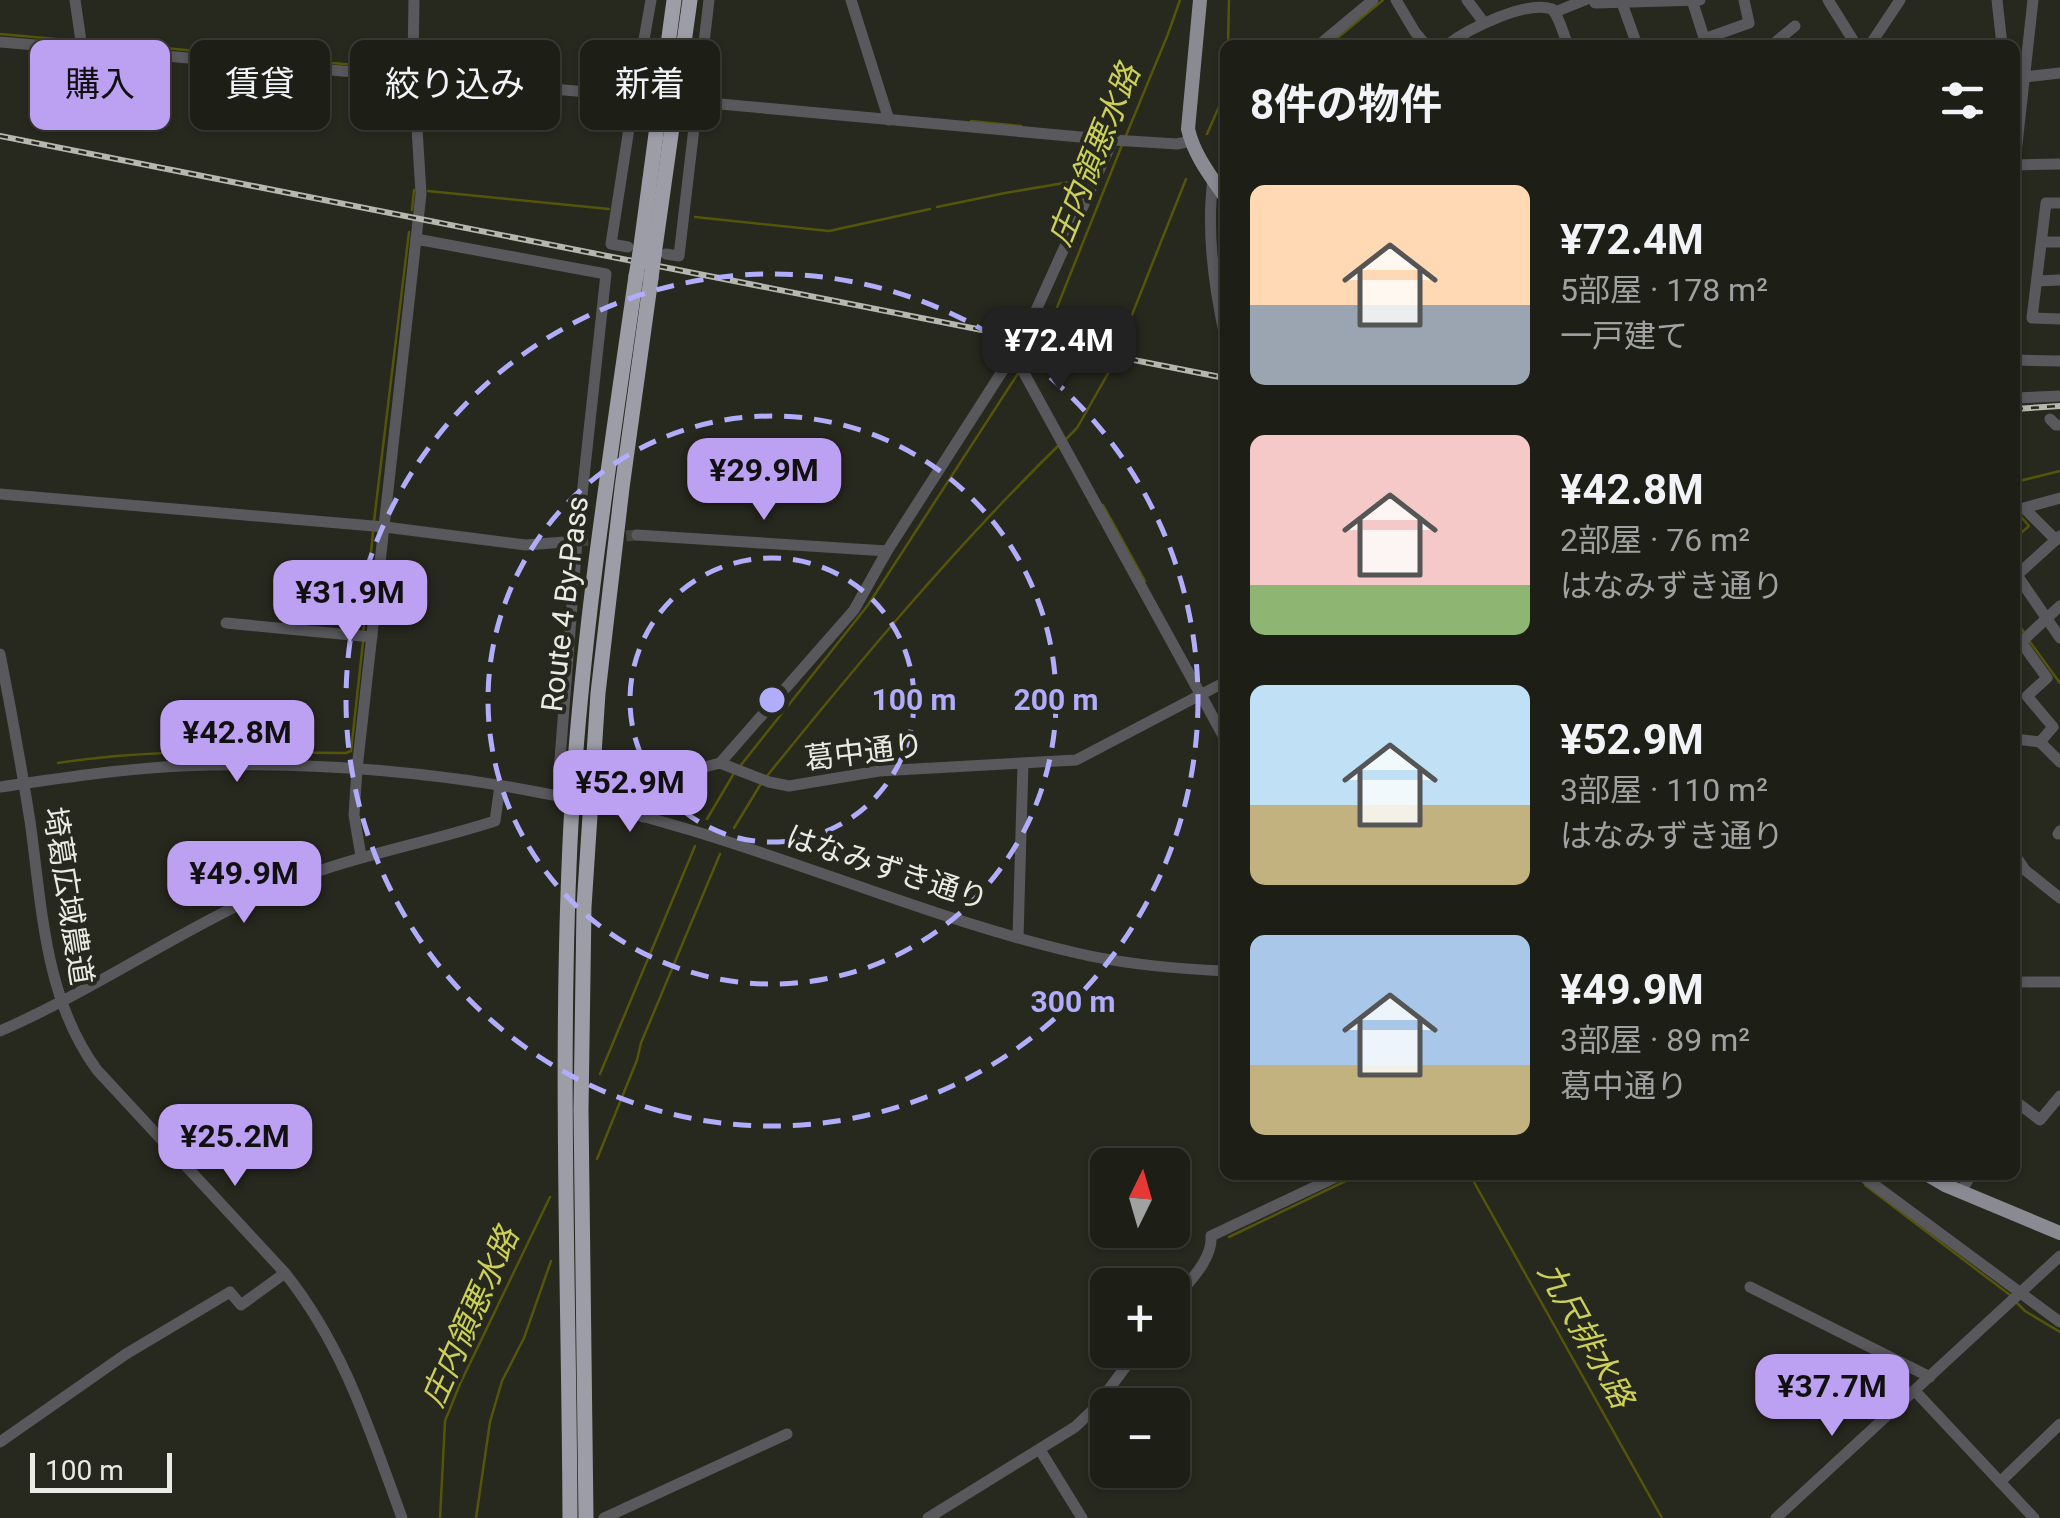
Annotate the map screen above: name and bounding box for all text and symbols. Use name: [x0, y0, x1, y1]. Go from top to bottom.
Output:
chip: 購入: [30, 40, 170, 130]
chip: 賃貸: [190, 40, 330, 130]
chip: 絞り込み: [350, 40, 560, 130]
chip: 新着: [580, 40, 720, 130]
water label: 庄内領悪水路: [1040, 56, 1149, 251]
icon: filters: [1935, 73, 1990, 128]
text: 8件の物件: [1250, 80, 1442, 129]
text: ¥72.4M: [1560, 215, 1704, 264]
icon: home: [1330, 225, 1450, 345]
text: 5部屋 · 178 m²: [1560, 271, 1768, 309]
pin: ¥72.4M: [978, 308, 1140, 393]
text: 一戸建て: [1560, 317, 1688, 355]
text: ¥72.4M: [1004, 321, 1114, 359]
pin: ¥29.9M: [683, 438, 845, 523]
text: ¥29.9M: [709, 451, 819, 489]
text: ¥42.8M: [1560, 465, 1704, 514]
icon: home: [1330, 475, 1450, 595]
street label: Route 4 By-Pass: [534, 494, 595, 714]
text: 2部屋 · 76 m²: [1560, 521, 1750, 559]
pin: ¥31.9M: [269, 560, 431, 645]
text: はなみずき通り: [1560, 567, 1784, 605]
text: ¥31.9M: [295, 573, 405, 611]
centre of rings: [754, 682, 790, 718]
text: 100 m: [871, 682, 957, 717]
text: 200 m: [1013, 682, 1099, 717]
pin: ¥42.8M: [156, 700, 318, 785]
text: ¥42.8M: [182, 713, 292, 751]
text: ¥52.9M: [1560, 715, 1704, 764]
icon: home: [1330, 725, 1450, 845]
street label: 葛中通り: [802, 727, 926, 776]
pin: ¥52.9M: [549, 750, 711, 835]
text: ¥52.9M: [575, 763, 685, 801]
text: 3部屋 · 110 m²: [1560, 771, 1768, 809]
street label: 埼葛広域農道: [37, 804, 100, 988]
text: はなみずき通り: [1560, 817, 1784, 855]
street label: はなみずき通り: [782, 818, 992, 917]
pin: ¥49.9M: [163, 841, 325, 926]
text: ¥49.9M: [189, 854, 299, 892]
text: ¥49.9M: [1560, 965, 1704, 1014]
icon: home: [1330, 975, 1450, 1095]
text: 300 m: [1030, 984, 1116, 1019]
text: 3部屋 · 89 m²: [1560, 1021, 1750, 1059]
text: 葛中通り: [1560, 1067, 1688, 1105]
pin: ¥25.2M: [154, 1104, 316, 1189]
text: ¥25.2M: [180, 1117, 290, 1155]
north arrow: [1090, 1148, 1190, 1248]
map controls: [1090, 1148, 1190, 1488]
water label: 庄内領悪水路: [414, 1219, 528, 1412]
water label: 九尺排水路: [1531, 1256, 1643, 1417]
button: +: [1090, 1268, 1190, 1368]
pin: ¥37.7M: [1751, 1354, 1913, 1439]
text: ¥37.7M: [1777, 1367, 1887, 1405]
button: −: [1090, 1388, 1190, 1488]
scale bar: [30, 1448, 172, 1492]
text: 100 m: [45, 1454, 124, 1487]

